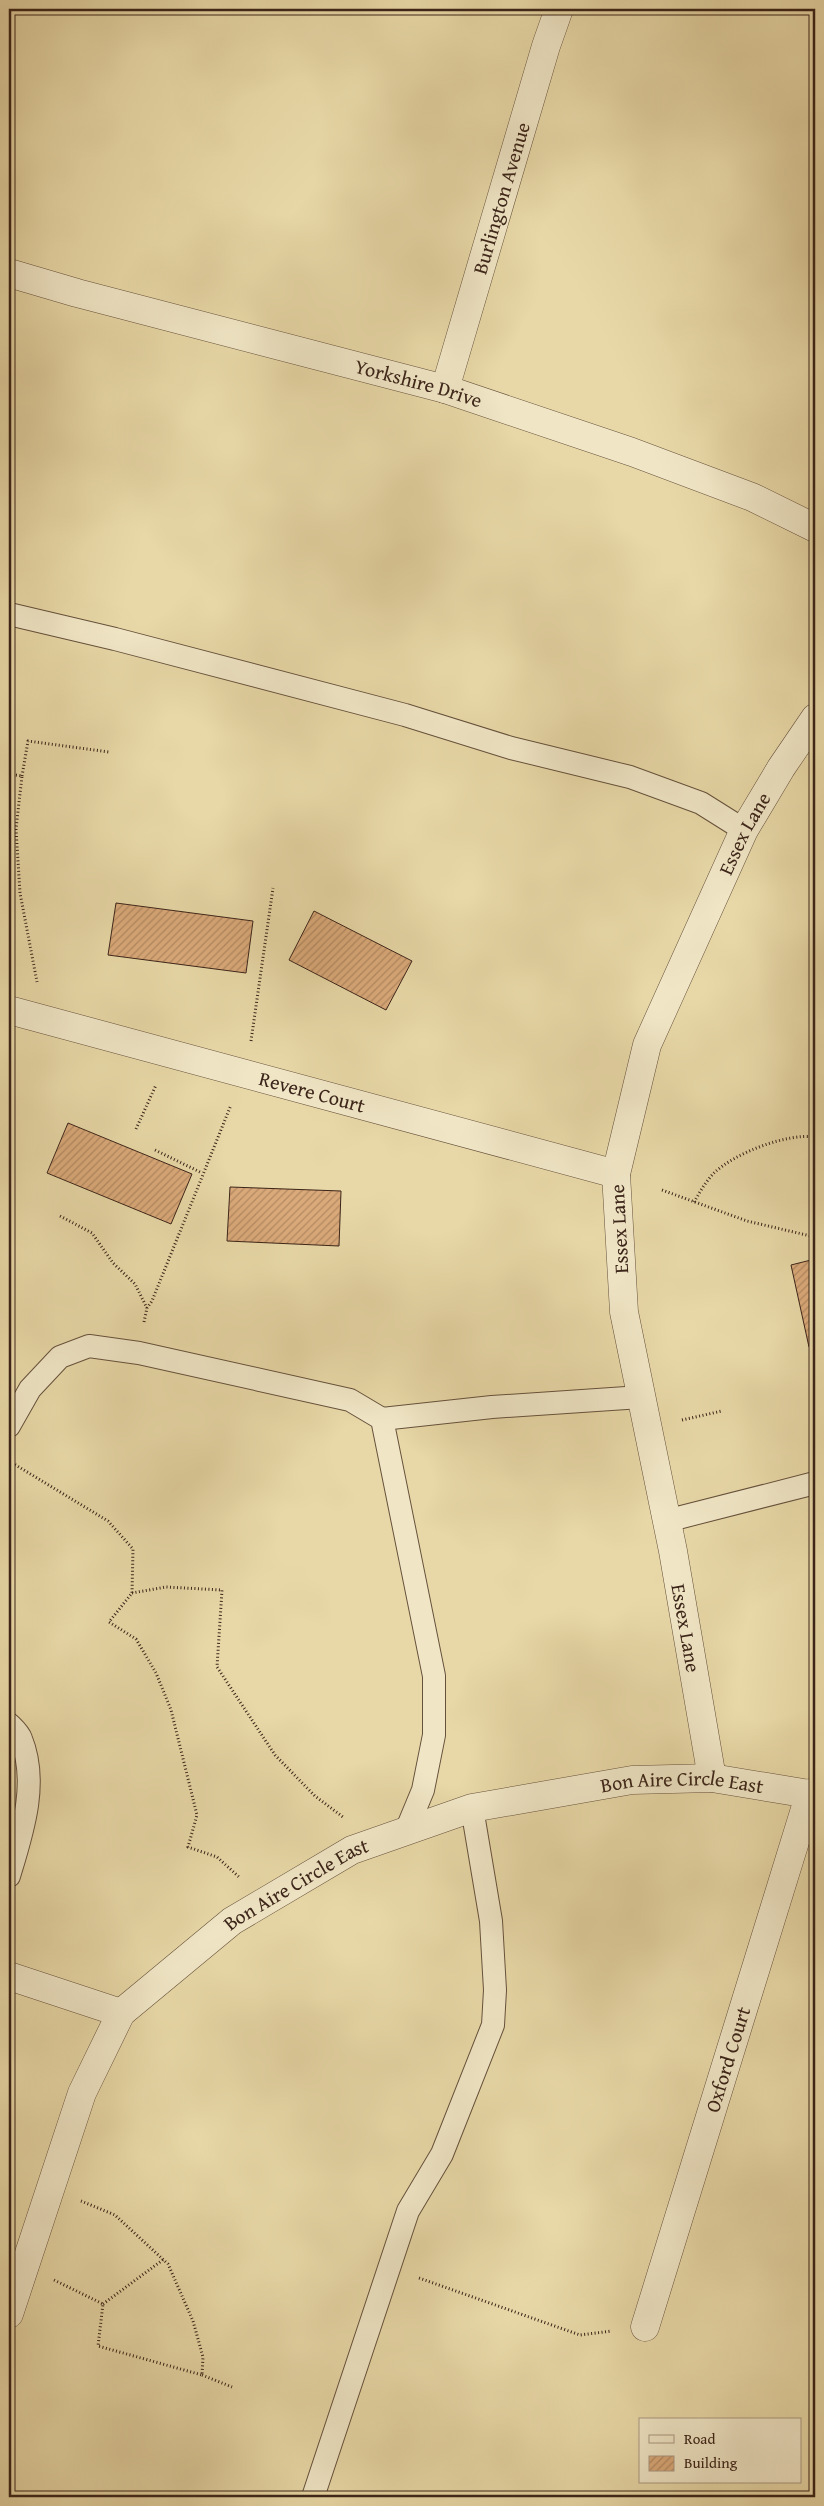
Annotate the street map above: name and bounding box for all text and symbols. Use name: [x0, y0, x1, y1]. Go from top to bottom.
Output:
street label: Burlington Avenue: [465, 118, 537, 277]
street label: Yorkshire Drive: [352, 351, 486, 414]
street label: Essex Lane: [711, 787, 777, 879]
street label: Revere Court: [256, 1063, 369, 1120]
street label: Essex Lane: [602, 1184, 635, 1274]
street label: Essex Lane: [664, 1581, 709, 1674]
street label: Bon Aire Circle East: [598, 1763, 766, 1800]
street label: Bon Aire Circle East: [216, 1830, 372, 1937]
street label: Oxford Court: [697, 2003, 757, 2116]
legend: [639, 2418, 802, 2484]
text: Road: [684, 2428, 715, 2449]
text: Building: [684, 2452, 738, 2473]

